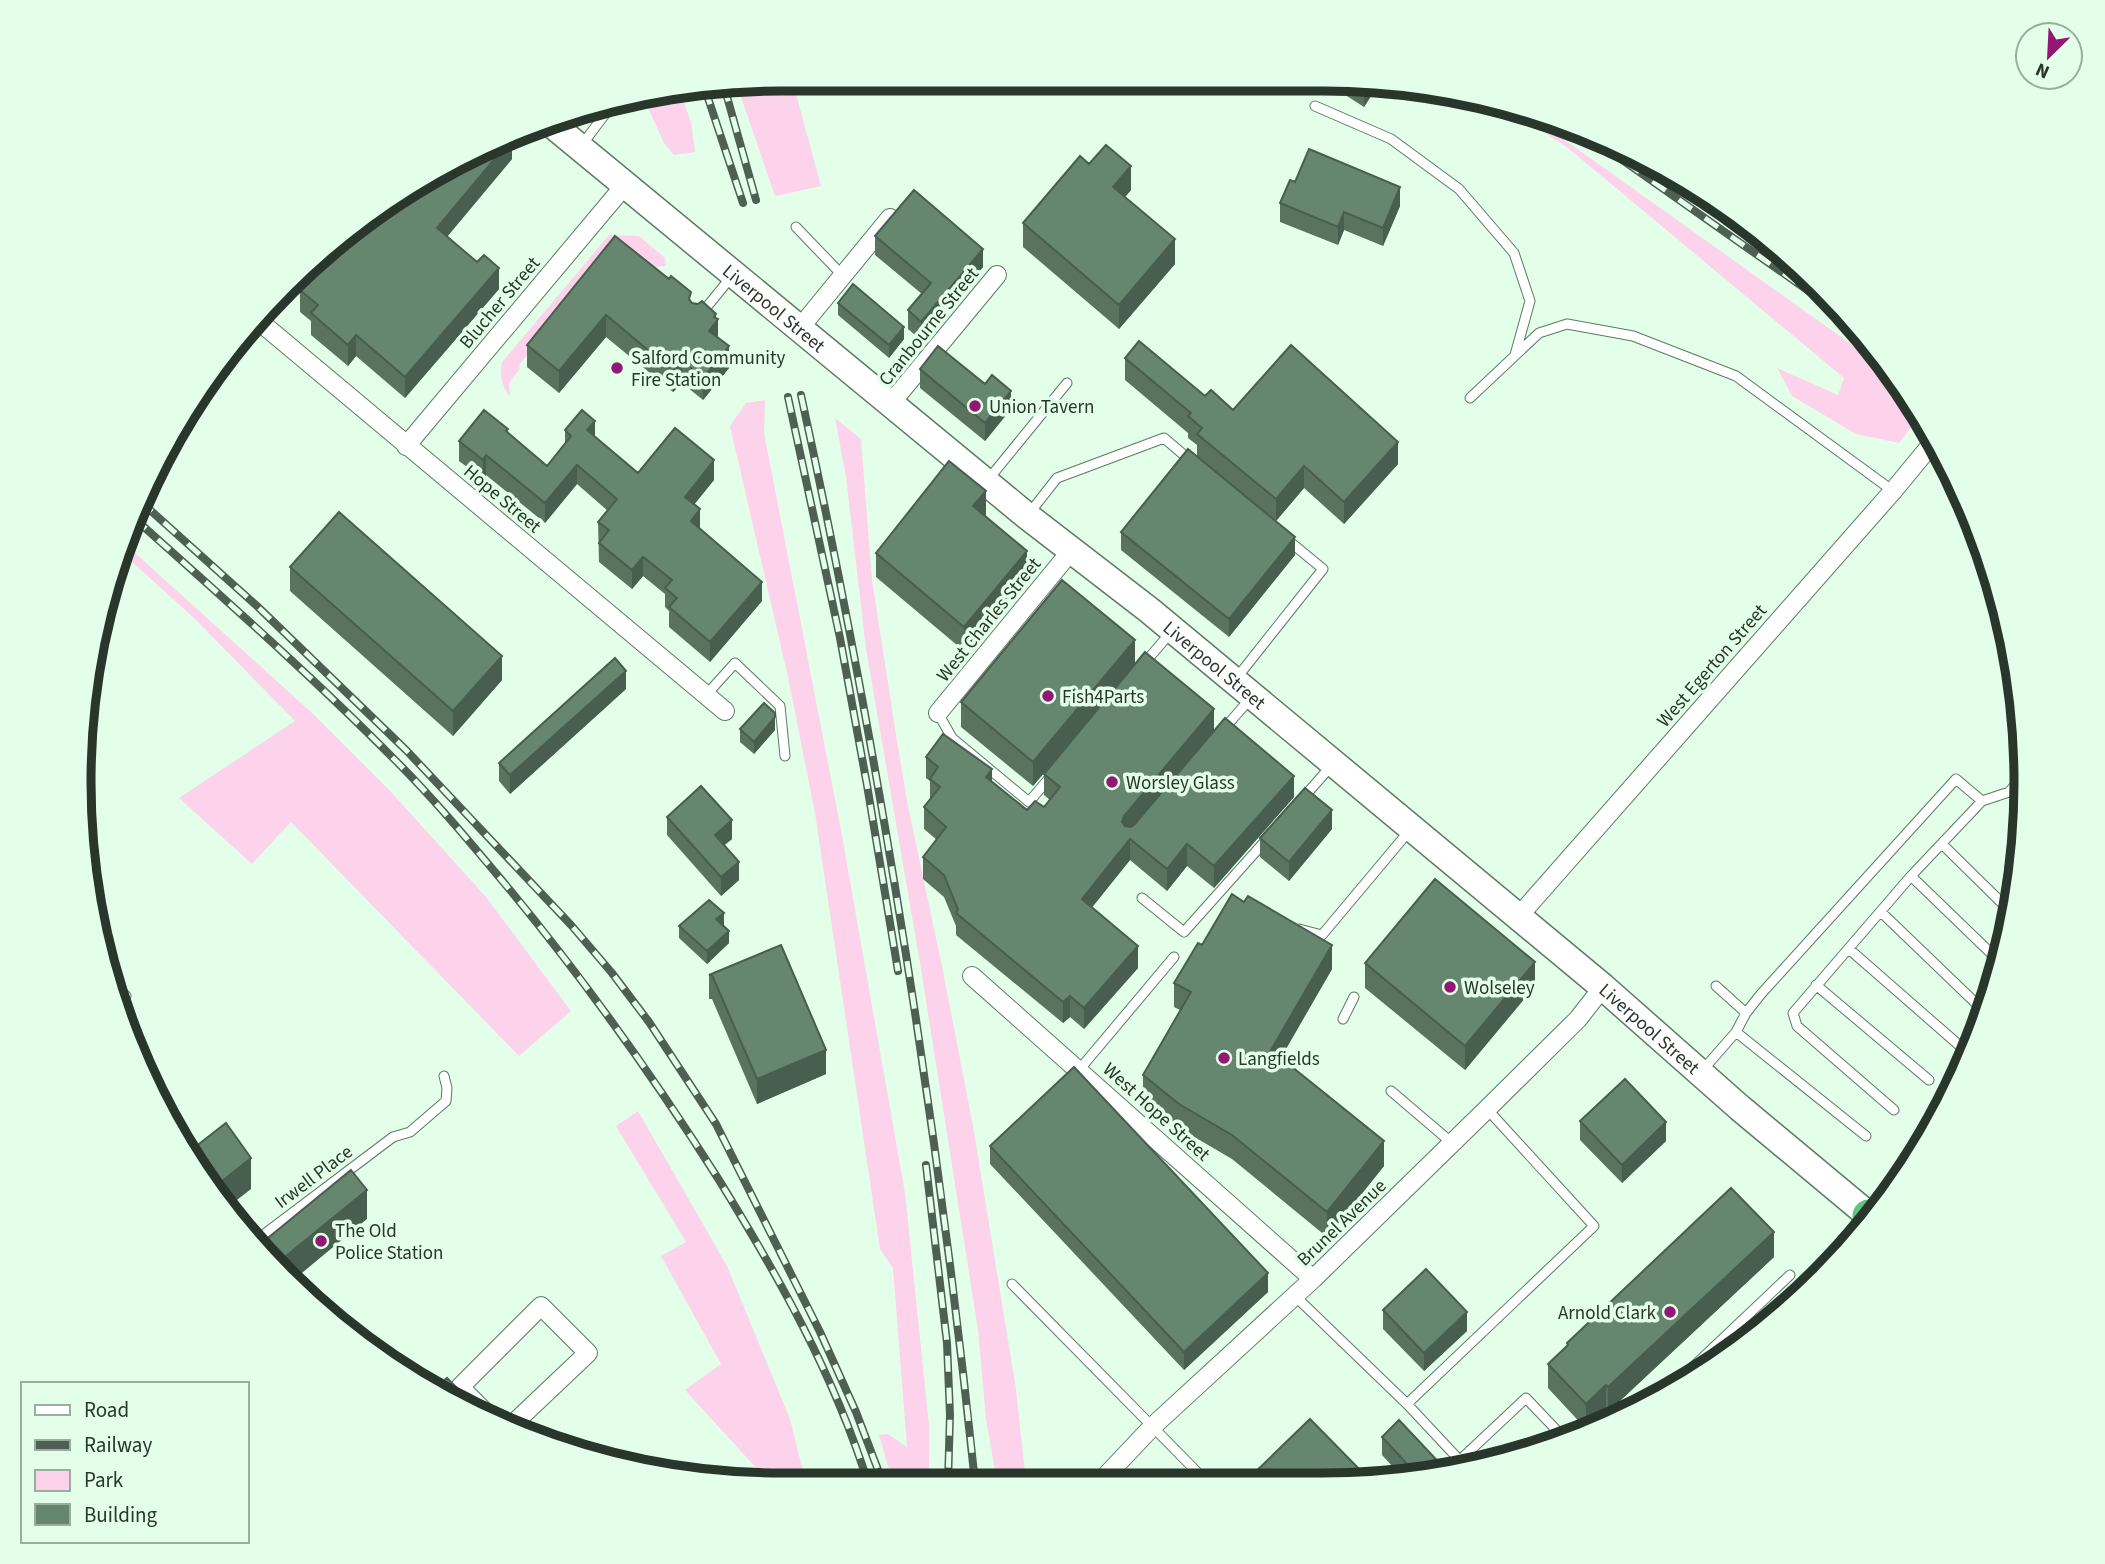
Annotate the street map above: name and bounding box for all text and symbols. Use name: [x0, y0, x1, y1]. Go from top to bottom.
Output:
north arrow: [2014, 21, 2084, 91]
text: N: [2031, 55, 2054, 85]
street label: Blucher Street: [454, 251, 547, 355]
street label: Liverpool Street: [716, 258, 831, 360]
street label: Cranbourne Street: [873, 261, 986, 392]
place label: Salford Community Fire Station: [631, 345, 785, 394]
marker: Salford Community Fire Station: [609, 360, 625, 376]
place label: Union Tavern: [989, 394, 1094, 421]
marker: Union Tavern: [967, 398, 983, 414]
street label: Hope Street: [457, 459, 547, 540]
street label: West Charles Street: [930, 551, 1048, 688]
street label: West Egerton Street: [1651, 598, 1774, 734]
street label: Liverpool Street: [1157, 615, 1271, 717]
place label: Fish4Parts: [1062, 684, 1144, 711]
marker: Fish4Parts: [1040, 688, 1056, 704]
place label: Worsley Glass: [1126, 770, 1235, 797]
marker: Worsley Glass: [1104, 774, 1120, 790]
place label: Wolseley: [1464, 975, 1535, 1002]
street label: Liverpool Street: [1593, 978, 1705, 1082]
marker: Wolseley: [1442, 979, 1458, 995]
place label: Langfields: [1238, 1046, 1320, 1073]
marker: Langfields: [1216, 1050, 1232, 1066]
street label: West Hope Street: [1096, 1057, 1216, 1168]
street label: Irwell Place: [269, 1139, 358, 1215]
street label: Brunel Avenue: [1291, 1173, 1393, 1273]
place label: The Old Police Station: [335, 1218, 443, 1267]
marker: The Old Police Station: [313, 1233, 329, 1249]
place label: Arnold Clark: [1558, 1300, 1657, 1327]
marker: Arnold Clark: [1662, 1304, 1678, 1320]
legend: [21, 1382, 248, 1543]
text: Road: [84, 1395, 129, 1425]
text: Railway: [84, 1430, 152, 1460]
text: Park: [84, 1465, 124, 1495]
text: Building: [84, 1500, 158, 1530]

